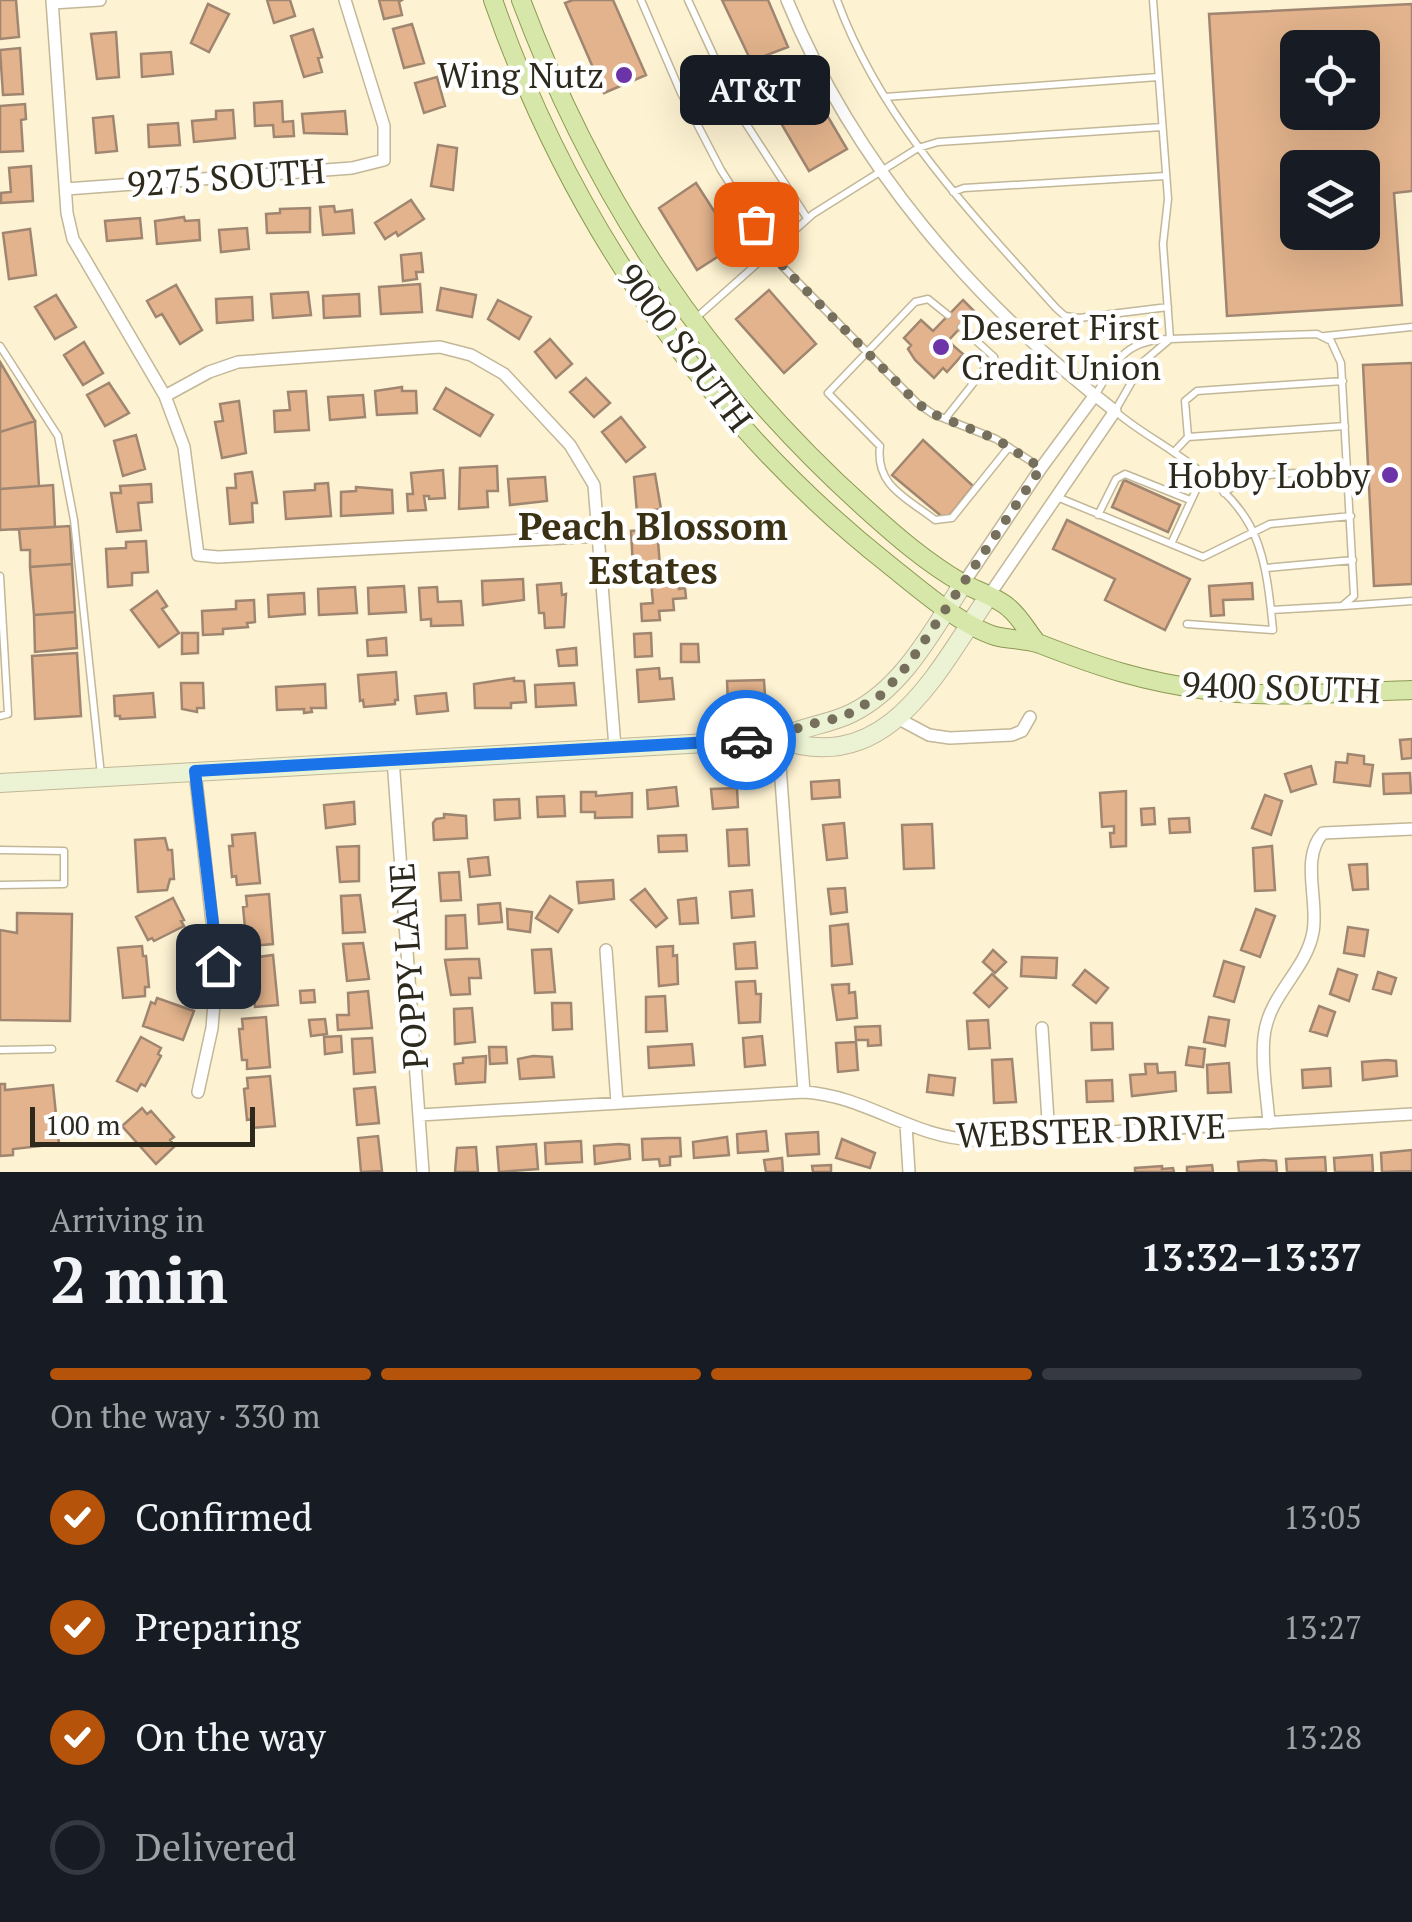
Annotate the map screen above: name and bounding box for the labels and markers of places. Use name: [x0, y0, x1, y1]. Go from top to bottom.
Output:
place label: Wing Nutz: [437, 52, 604, 98]
callout: AT&T: [681, 54, 831, 124]
marker: Wing Nutz: [613, 64, 635, 86]
pin: [714, 182, 799, 267]
place label: Deseret First Credit Union: [961, 304, 1161, 390]
marker: Deseret First Credit Union: [930, 336, 952, 358]
place label: Hobby Lobby: [1168, 452, 1371, 498]
marker: Hobby Lobby: [1379, 464, 1401, 486]
pin: [176, 924, 261, 1009]

